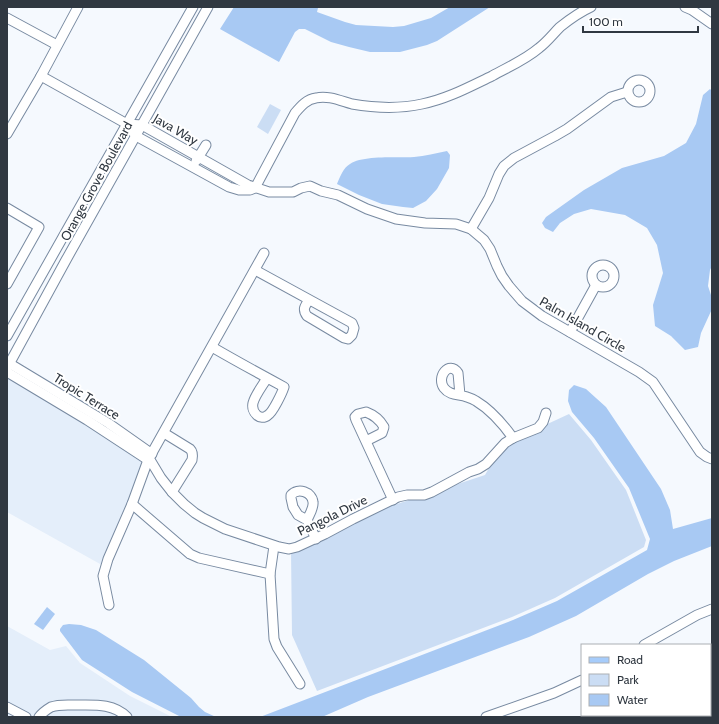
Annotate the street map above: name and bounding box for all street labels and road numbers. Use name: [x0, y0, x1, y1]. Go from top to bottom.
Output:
street label: Java Way: [150, 109, 202, 148]
street label: Orange Grove Boulevard: [57, 119, 135, 243]
street label: Palm Island Circle: [537, 293, 629, 355]
street label: Tropic Terrace: [51, 369, 123, 423]
street label: Pangola Drive: [294, 491, 370, 539]

